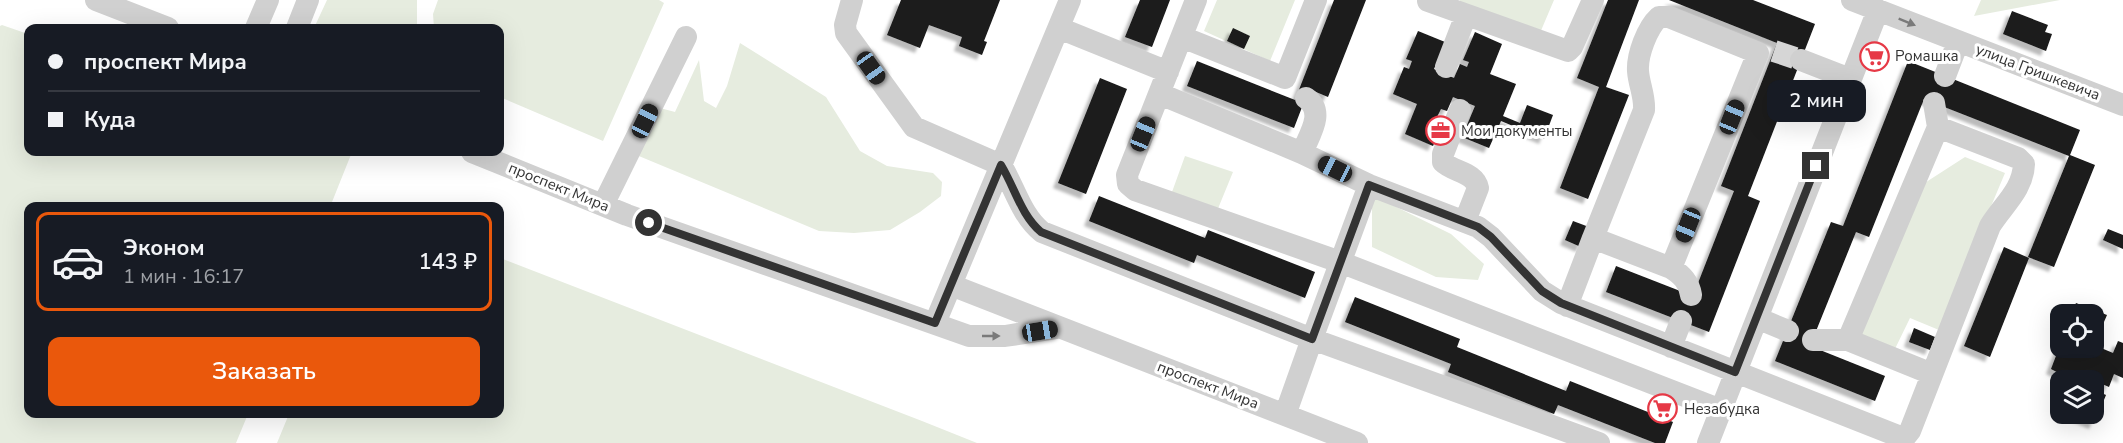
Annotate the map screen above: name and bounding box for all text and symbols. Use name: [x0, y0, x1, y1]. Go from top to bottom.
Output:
one-way arrow: [1898, 17, 1916, 27]
street label: улица Гришкевича: [1973, 39, 2103, 105]
supermarket icon: Ромашка: [1858, 40, 1890, 72]
place label: Ромашка: [1895, 46, 1959, 66]
text: проспект Мира: [84, 47, 247, 77]
car: [853, 48, 889, 88]
callout: 2 мин: [1766, 79, 1866, 121]
text: 2 мин: [1789, 87, 1844, 114]
car: [1717, 97, 1747, 137]
car: [629, 101, 661, 141]
text: Куда: [84, 105, 136, 135]
car: [1128, 114, 1158, 154]
office icon: Мои документы: [1424, 115, 1456, 147]
place label: Мои документы: [1461, 121, 1572, 141]
route end: [1802, 152, 1829, 179]
car: [1315, 153, 1355, 185]
street label: проспект Мира: [506, 158, 612, 216]
car: [1673, 205, 1703, 245]
route start: [635, 209, 662, 236]
text: Эконом: [123, 233, 205, 263]
icon: car: [51, 235, 105, 289]
text: 143 ₽: [418, 247, 477, 277]
text: 1 мин · 16:17: [123, 263, 244, 290]
map controls: [2050, 304, 2104, 424]
button: locate: [2050, 304, 2104, 358]
car: [1021, 319, 1059, 343]
one-way arrow: [982, 331, 1001, 341]
button: Заказать: [48, 337, 480, 406]
street label: проспект Мира: [1154, 356, 1262, 414]
button: layers: [2050, 370, 2104, 424]
supermarket icon: Незабудка: [1647, 393, 1679, 425]
place label: Незабудка: [1684, 399, 1760, 419]

